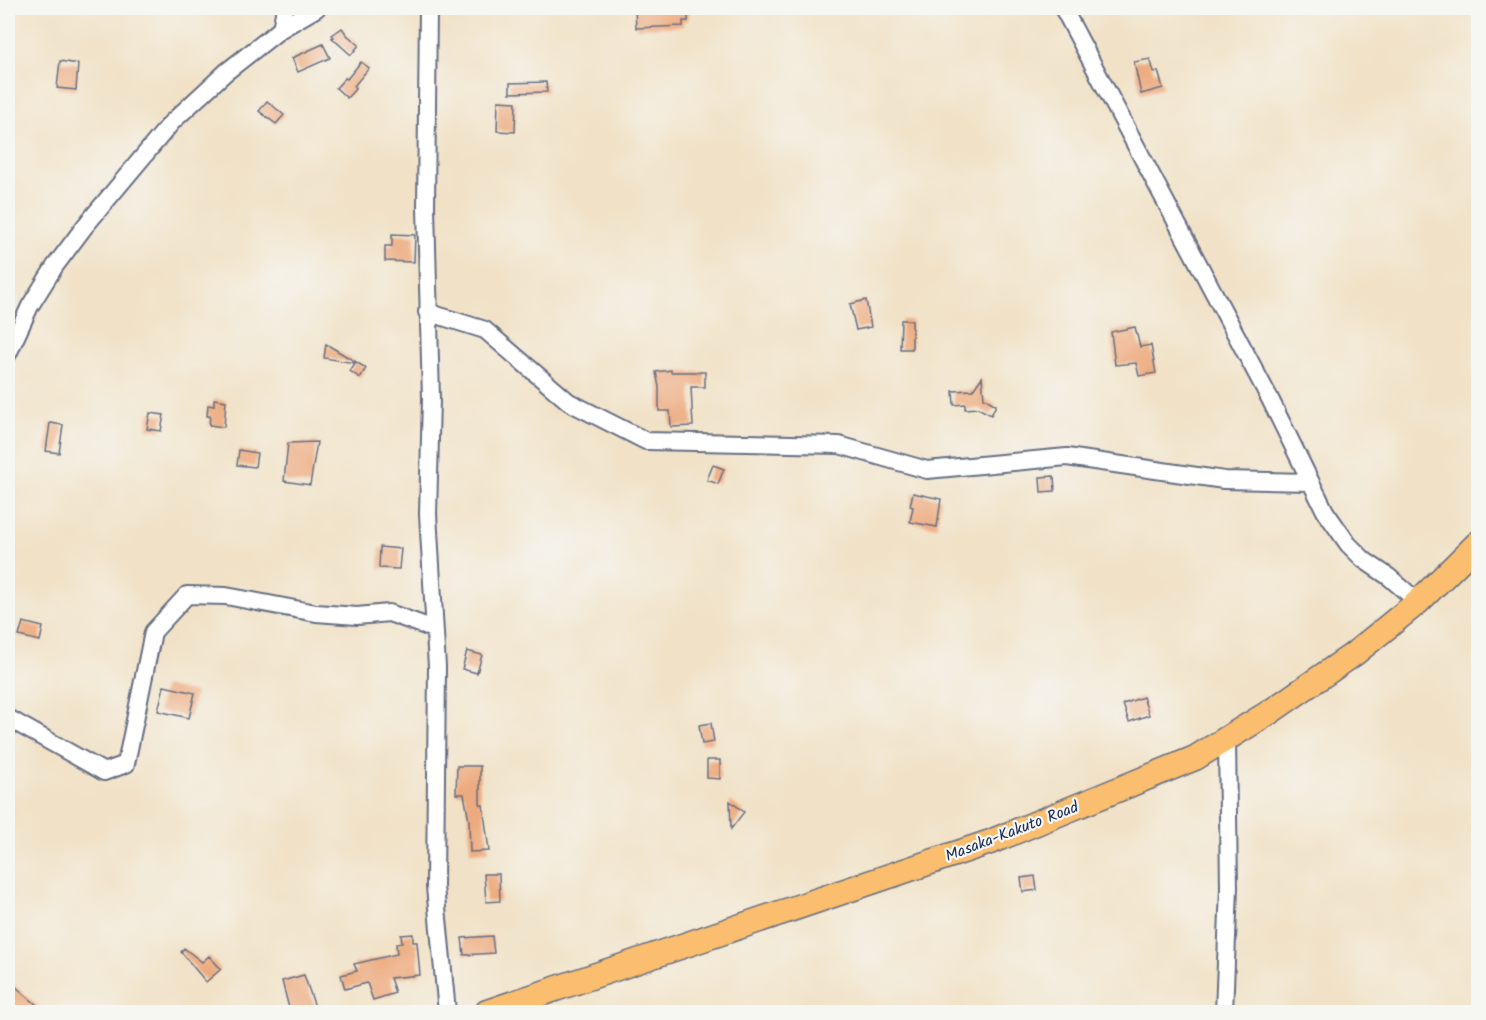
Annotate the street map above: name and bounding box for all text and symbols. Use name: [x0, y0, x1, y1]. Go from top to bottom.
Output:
street label: Masaka-Kakuto Road: [942, 795, 1083, 869]

